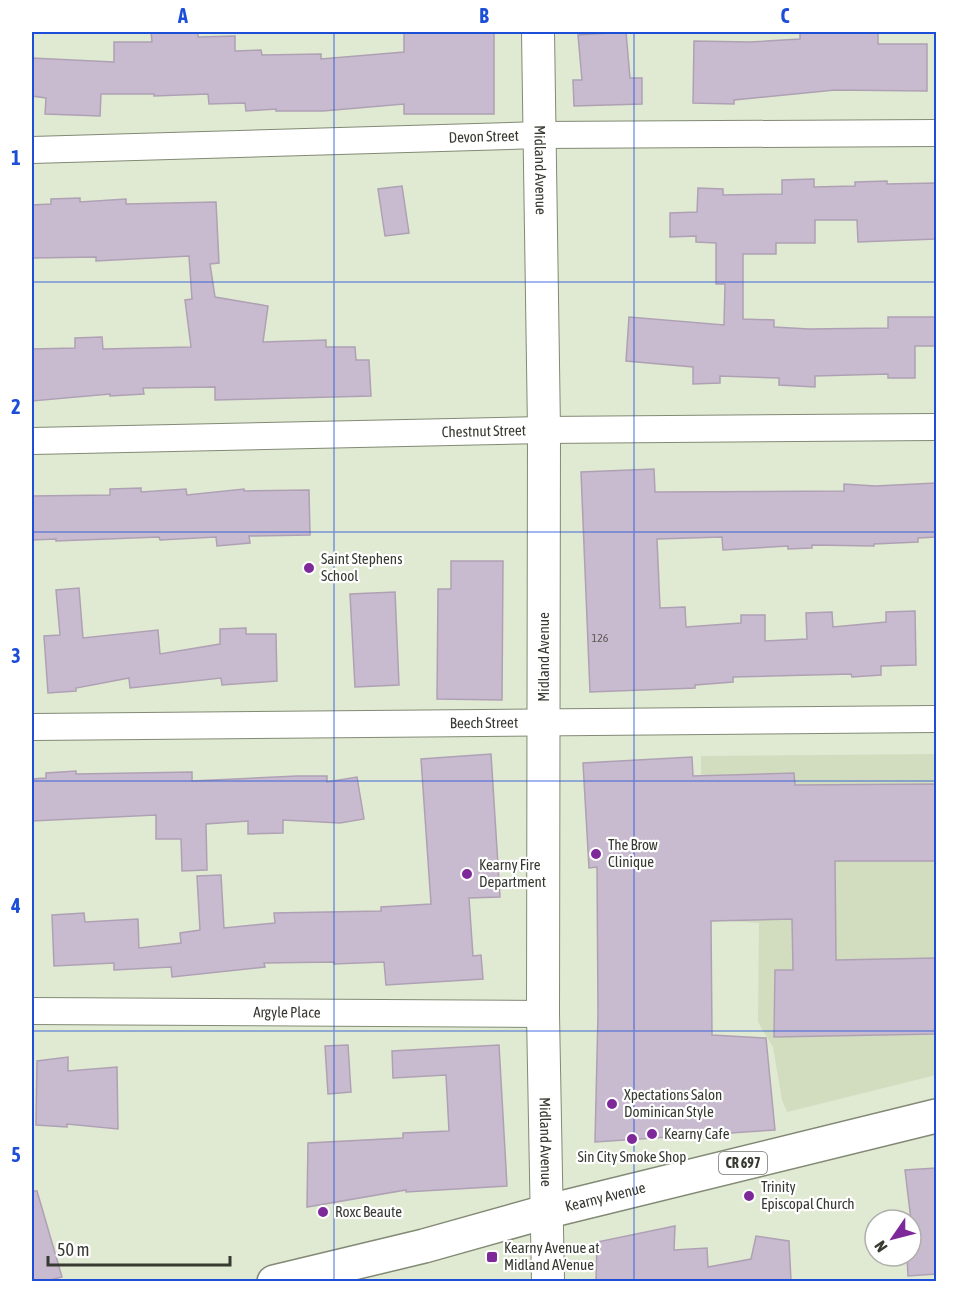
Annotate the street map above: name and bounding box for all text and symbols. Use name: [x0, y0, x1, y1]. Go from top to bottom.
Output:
text: A: [177, 4, 188, 27]
text: B: [479, 4, 489, 27]
text: C: [781, 4, 790, 27]
street label: Midland Avenue: [531, 125, 550, 215]
street label: Devon Street: [448, 127, 519, 146]
text: 1: [11, 146, 21, 169]
text: 2: [11, 395, 21, 418]
street label: Chestnut Street: [442, 421, 526, 440]
place label: Saint Stephens School: [321, 550, 402, 584]
marker: Saint Stephens School: [302, 561, 316, 575]
street label: Midland Avenue: [535, 612, 552, 702]
house number: 126: [592, 631, 609, 645]
text: 3: [11, 644, 21, 667]
street label: Beech Street: [450, 714, 518, 731]
place label: The Brow Clinique: [608, 836, 658, 870]
marker: The Brow Clinique: [589, 847, 603, 861]
place label: Kearny Fire Department: [479, 856, 546, 890]
marker: Kearny Fire Department: [460, 867, 474, 881]
text: 4: [10, 894, 21, 917]
street label: Argyle Place: [253, 1003, 321, 1021]
place label: Xpectations Salon Dominican Style: [624, 1086, 722, 1120]
street label: Midland Avenue: [537, 1097, 555, 1187]
marker: Xpectations Salon Dominican Style: [605, 1097, 619, 1111]
place label: Kearny Cafe: [664, 1125, 730, 1142]
marker: Kearny Cafe: [645, 1127, 659, 1141]
marker: Sin City Smoke Shop: [625, 1132, 639, 1146]
text: 5: [11, 1143, 21, 1166]
place label: Sin City Smoke Shop: [578, 1148, 686, 1165]
road number: CR 697: [719, 1152, 767, 1174]
place label: Trinity Episcopal Church: [761, 1178, 854, 1212]
street label: Kearny Avenue: [563, 1179, 647, 1215]
marker: Trinity Episcopal Church: [742, 1189, 756, 1203]
place label: Roxc Beaute: [335, 1203, 402, 1220]
marker: Roxc Beaute: [316, 1205, 330, 1219]
north arrow: [863, 1208, 923, 1268]
scale bar: [48, 1229, 230, 1267]
text: N: [871, 1238, 891, 1256]
text: 50 m: [57, 1239, 89, 1260]
place label: Kearny Avenue at Midland AVenue: [504, 1239, 600, 1273]
marker: Kearny Avenue at Midland AVenue: [485, 1250, 499, 1264]

